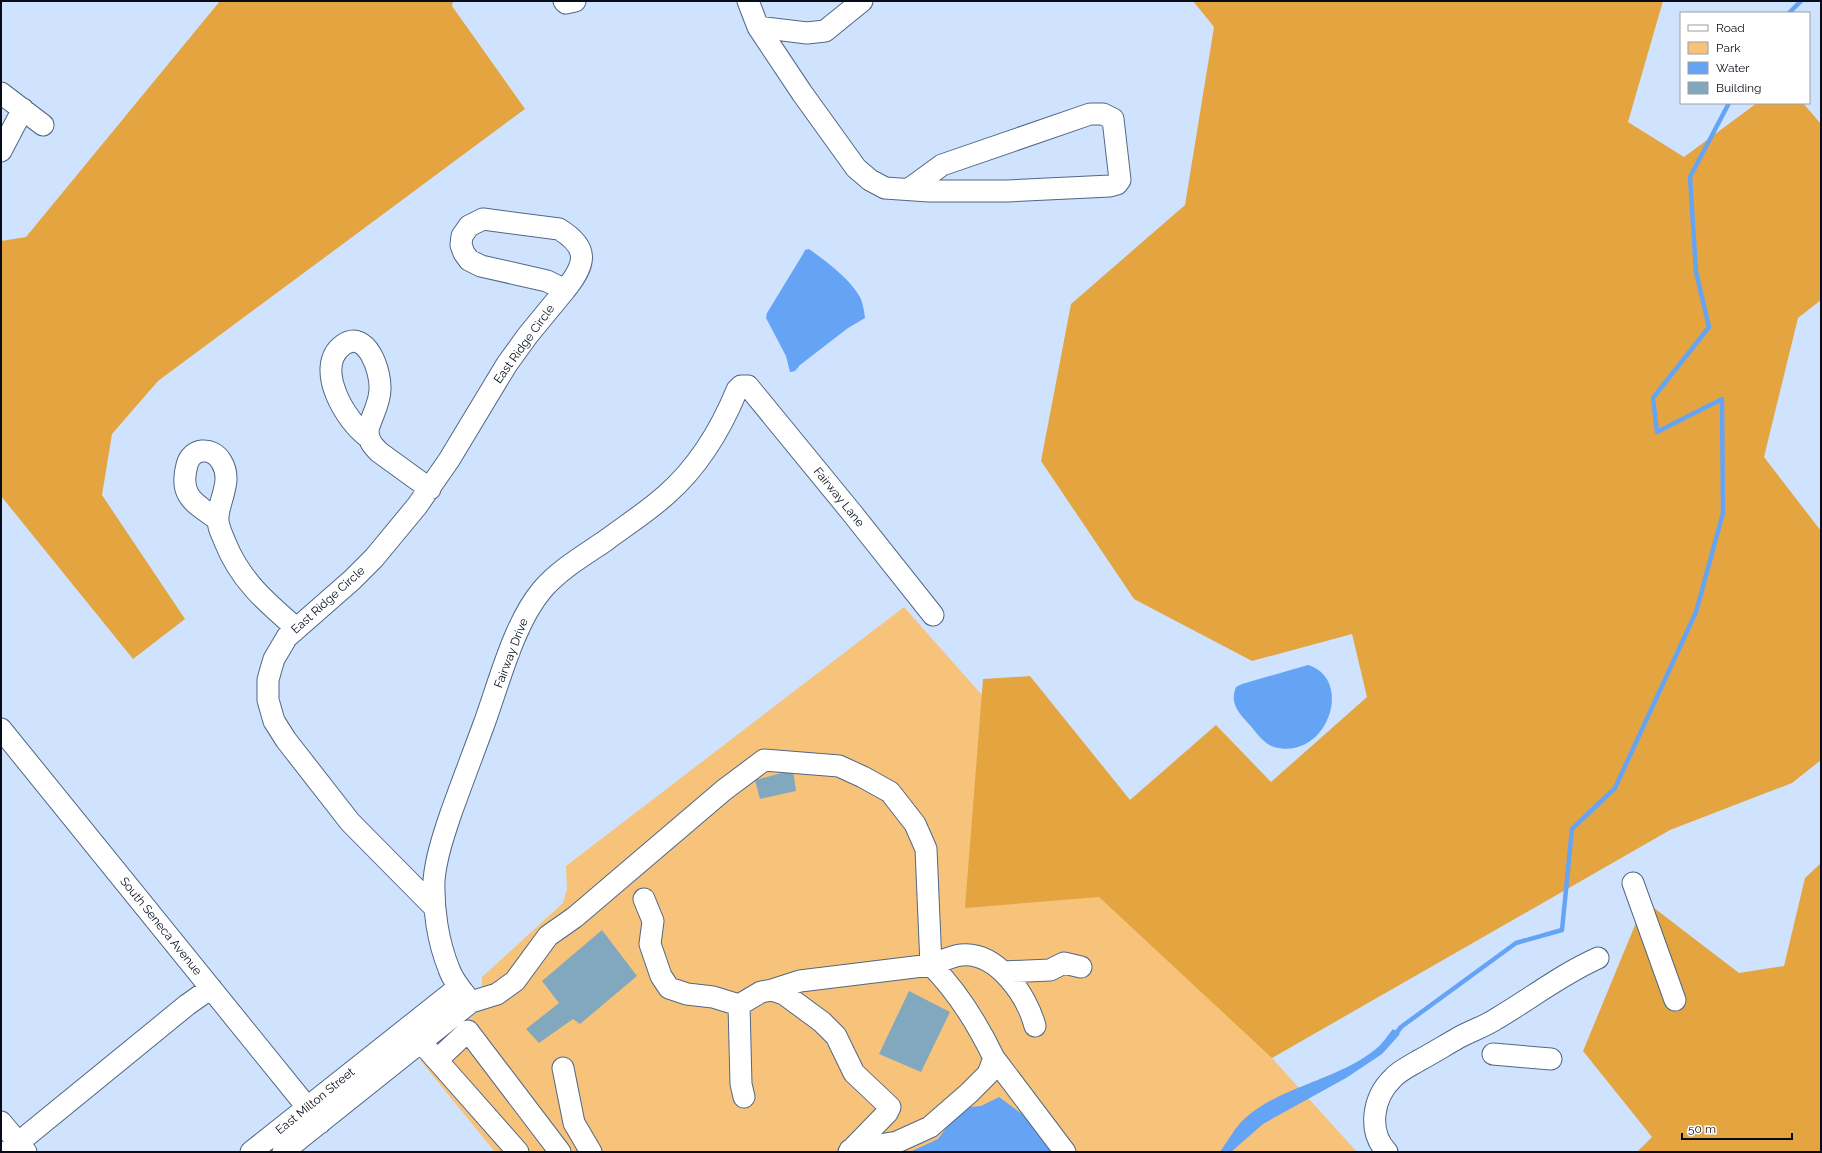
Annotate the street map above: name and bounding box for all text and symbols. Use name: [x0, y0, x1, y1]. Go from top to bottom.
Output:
legend: [1680, 12, 1810, 104]
text: Road: [1716, 21, 1745, 35]
text: Park: [1716, 41, 1741, 55]
text: Water: [1716, 61, 1750, 75]
text: Building: [1716, 81, 1762, 95]
street label: East Ridge Circle: [491, 302, 557, 386]
street label: Fairway Lane: [811, 464, 867, 530]
street label: East Ridge Circle: [288, 563, 368, 637]
street label: Fairway Drive: [491, 616, 531, 690]
street label: South Seneca Avenue: [117, 874, 205, 978]
street label: East Milton Street: [273, 1065, 357, 1137]
scale bar: [1682, 1115, 1792, 1141]
text: 50 m: [1688, 1122, 1716, 1136]

